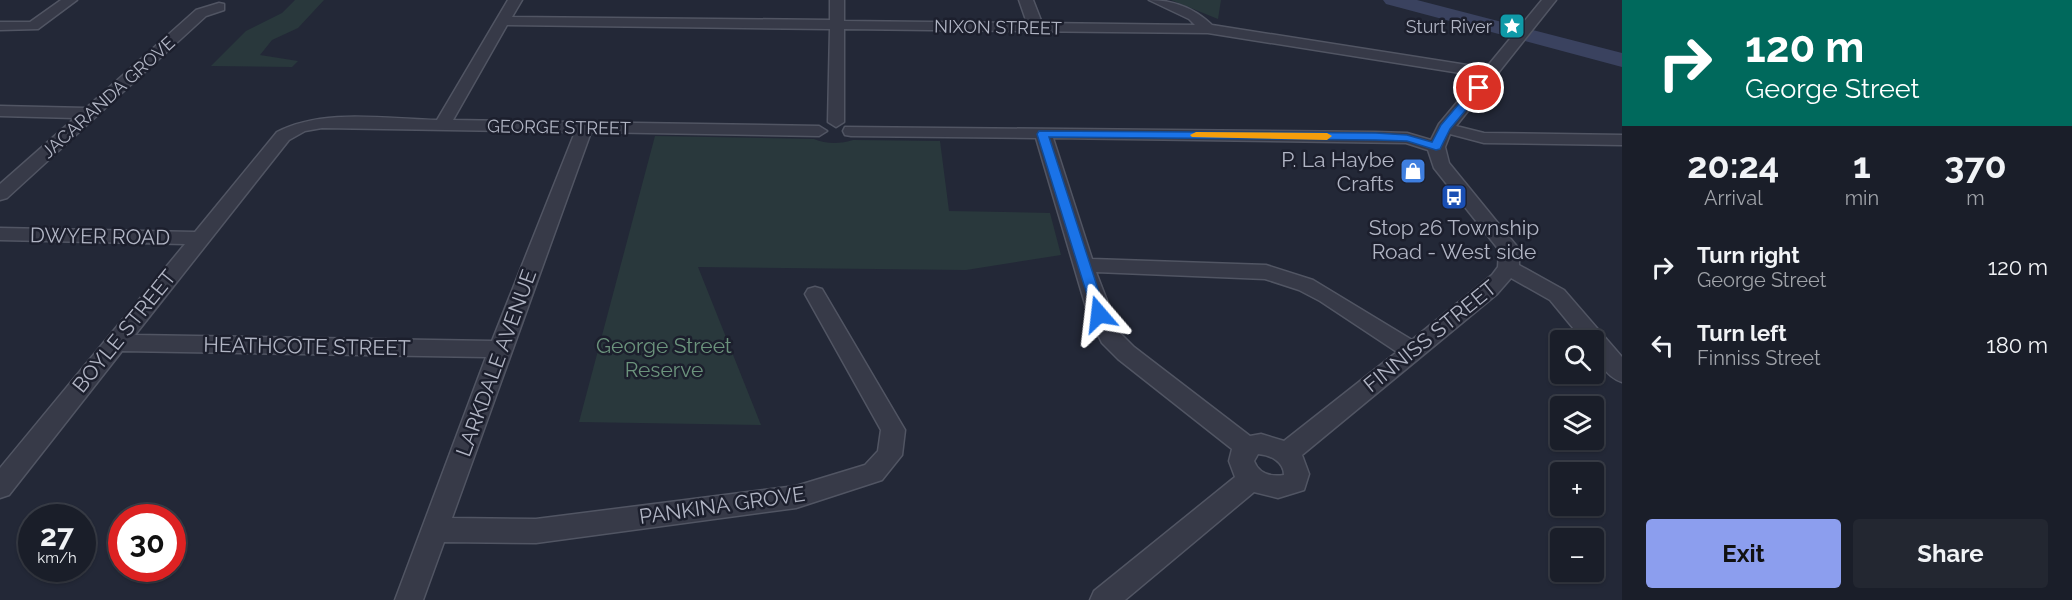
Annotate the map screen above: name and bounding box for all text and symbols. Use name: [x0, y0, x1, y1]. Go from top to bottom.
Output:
place icon: Sturt River: [1497, 11, 1527, 41]
street label: NIXON STREET: [934, 15, 1062, 39]
place label: Sturt River: [1406, 16, 1493, 37]
text: 120 m: [1745, 23, 1864, 72]
icon: right: [1646, 24, 1724, 102]
street label: JACARANDA GROVE: [37, 32, 179, 162]
pin: [1453, 62, 1504, 113]
icon: arrive: [1462, 71, 1495, 104]
text: George Street: [1745, 73, 1920, 104]
street label: GEORGE STREET: [487, 115, 631, 139]
text: 20:24: [1687, 144, 1779, 186]
text: 1: [1853, 144, 1871, 186]
text: 370: [1944, 144, 2007, 186]
place label: P. La Haybe Crafts: [1281, 147, 1394, 196]
shop icon: P. La Haybe Crafts: [1398, 156, 1428, 186]
bus stop icon: Stop 26 Township Road - West side: [1439, 182, 1469, 212]
text: Arrival: [1704, 186, 1763, 210]
text: min: [1845, 186, 1879, 210]
text: m: [1966, 186, 1985, 210]
place label: Stop 26 Township Road - West side: [1369, 215, 1539, 264]
street label: DWYER ROAD: [30, 222, 170, 250]
text: Turn right: [1697, 242, 1800, 268]
icon: right: [1646, 251, 1679, 284]
text: 120 m: [1988, 254, 2048, 280]
street label: BOYLE STREET: [67, 265, 181, 397]
street label: LARKDALE AVENUE: [451, 266, 541, 460]
text: George Street: [1697, 268, 1826, 292]
street label: FINNISS STREET: [1359, 275, 1502, 397]
position arrow: [1067, 282, 1131, 346]
text: Turn left: [1697, 320, 1787, 346]
icon: left: [1646, 329, 1679, 362]
map controls: [1550, 330, 1604, 582]
button: search: [1550, 330, 1604, 384]
street label: HEATHCOTE STREET: [203, 332, 411, 360]
text: 180 m: [1986, 332, 2048, 358]
park label: George Street Reserve: [596, 333, 732, 382]
text: Finniss Street: [1697, 346, 1821, 370]
button: layers: [1550, 396, 1604, 450]
button: +: [1550, 462, 1604, 516]
street label: PANKINA GROVE: [637, 481, 807, 529]
speed limit sign: 30: [108, 504, 186, 582]
text: 27: [40, 518, 74, 553]
button: Exit: [1646, 519, 1841, 588]
button: Share: [1853, 519, 2048, 588]
button: −: [1550, 528, 1604, 582]
text: km/h: [37, 549, 77, 567]

